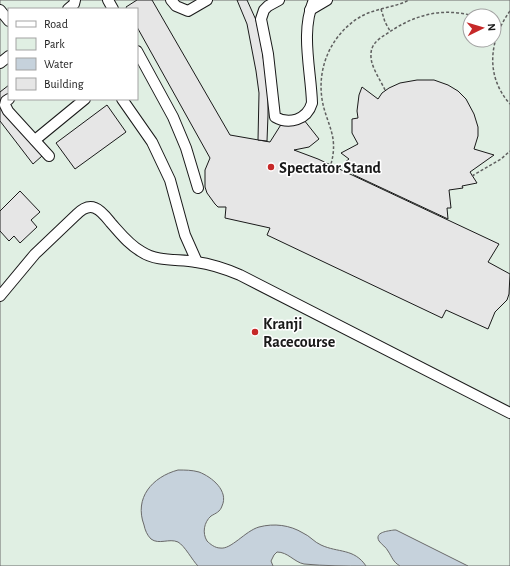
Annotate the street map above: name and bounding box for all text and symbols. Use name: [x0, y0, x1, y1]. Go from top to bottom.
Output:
legend: [8, 8, 138, 100]
north arrow: [462, 8, 502, 48]
text: Road: [44, 18, 68, 30]
text: N: [486, 23, 497, 31]
text: Park: [44, 38, 65, 50]
text: Water: [44, 58, 73, 70]
text: Building: [44, 78, 84, 90]
place label: Spectator Stand: [279, 160, 382, 176]
marker: Spectator Stand: [266, 162, 276, 172]
place label: Kranji Racecourse: [263, 316, 336, 350]
marker: Kranji Racecourse: [250, 327, 260, 337]

